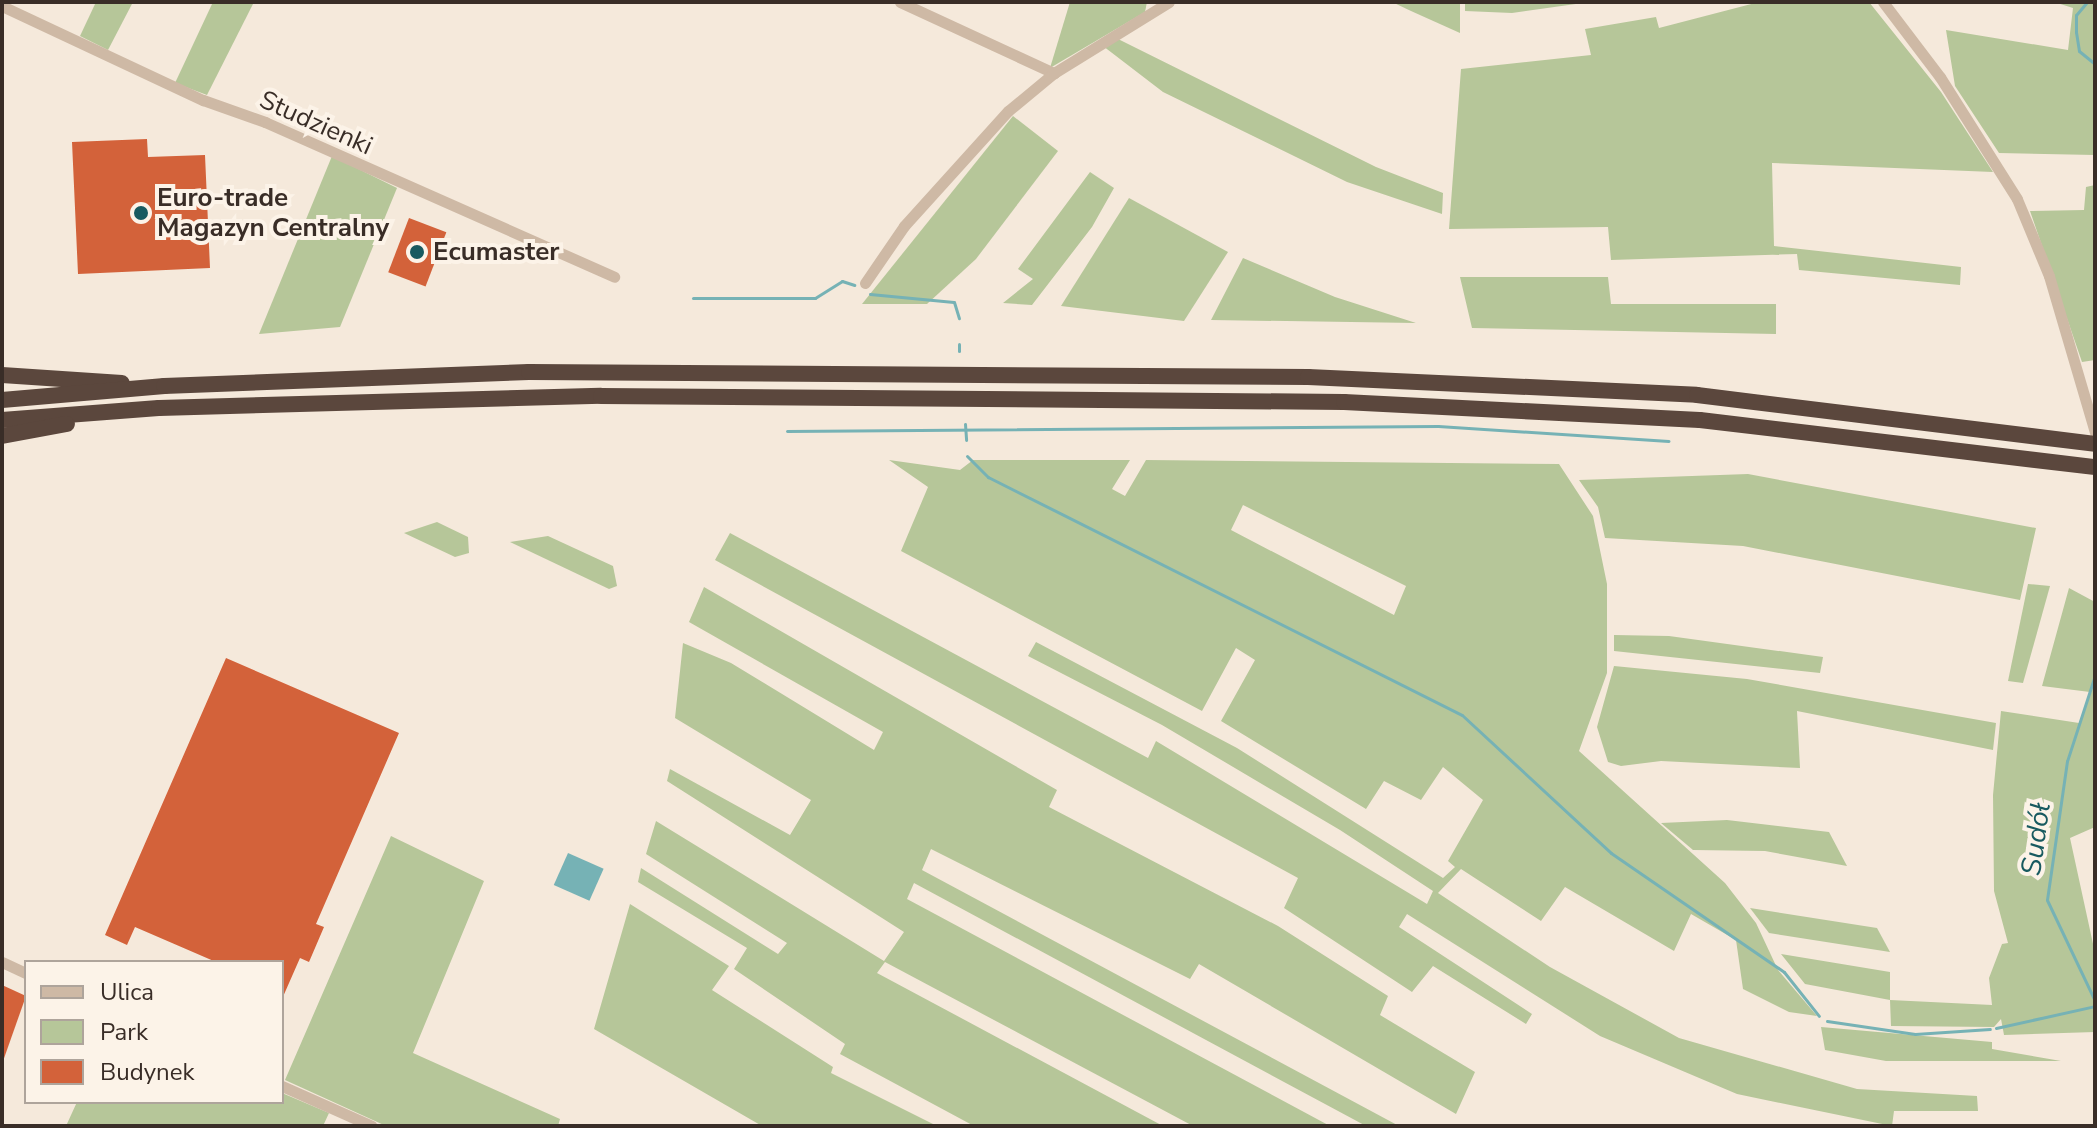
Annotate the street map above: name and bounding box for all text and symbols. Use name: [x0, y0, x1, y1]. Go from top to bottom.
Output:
street label: Studzienki: [255, 84, 377, 162]
place label: Euro-trade Magazyn Centralny: [157, 182, 389, 244]
marker: Euro-trade Magazyn Centralny: [132, 204, 150, 222]
place label: Ecumaster: [433, 236, 559, 268]
marker: Ecumaster: [408, 243, 426, 261]
water label: Sudół: [2014, 800, 2058, 878]
legend: [24, 960, 284, 1104]
text: Ulica: [100, 976, 154, 1008]
text: Park: [100, 1016, 148, 1048]
text: Budynek: [100, 1056, 194, 1088]

